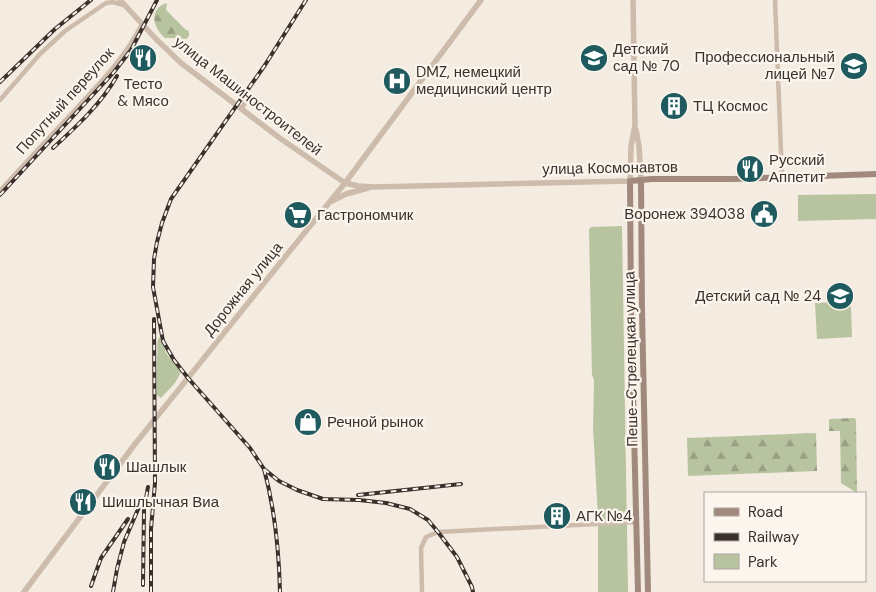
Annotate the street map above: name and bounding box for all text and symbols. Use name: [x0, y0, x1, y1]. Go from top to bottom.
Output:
street label: улица Машиностроителей: [170, 32, 326, 160]
place label: Детский сад № 70: [613, 39, 680, 76]
street label: Попутный переулок: [12, 43, 119, 159]
restaurant icon: Тесто & Мясо: [128, 43, 158, 73]
school or university icon: Детский сад № 70: [579, 43, 609, 73]
place label: Профессиональный лицей №7: [694, 47, 835, 84]
school or university icon: Профессиональный лицей №7: [839, 51, 869, 81]
place label: DMZ, немецкий медицинский центр: [416, 62, 552, 99]
hospital icon: DMZ, немецкий медицинский центр: [382, 66, 412, 96]
place label: Тесто & Мясо: [117, 74, 169, 111]
building icon: ТЦ Космос: [659, 91, 689, 121]
place label: ТЦ Космос: [693, 96, 768, 116]
place label: Русский Аппетит: [769, 150, 825, 187]
restaurant icon: Русский Аппетит: [735, 154, 765, 184]
street label: улица Космонавтов: [542, 157, 678, 179]
public building icon: Воронеж 394038: [749, 199, 779, 229]
supermarket icon: Гастрономчик: [283, 200, 313, 230]
place label: Воронеж 394038: [624, 204, 745, 224]
place label: Гастрономчик: [317, 205, 414, 225]
street label: Дорожная улица: [199, 237, 287, 340]
street label: Пеше-Стрелецкая улица: [619, 270, 643, 447]
school or university icon: Детский сад № 24: [825, 281, 855, 311]
place label: Детский сад № 24: [695, 286, 821, 306]
shop icon: Речной рынок: [293, 407, 323, 437]
place label: Речной рынок: [327, 412, 424, 432]
restaurant icon: Шашлык: [92, 452, 122, 482]
place label: Шашлык: [126, 457, 187, 477]
restaurant icon: Шишлычная Виа: [68, 487, 98, 517]
place label: Шишлычная Виа: [102, 492, 220, 512]
legend: [704, 492, 866, 582]
building icon: АГК №4: [542, 501, 572, 531]
text: Road: [748, 502, 783, 522]
place label: АГК №4: [576, 506, 632, 526]
text: Railway: [748, 527, 800, 547]
text: Park: [748, 552, 778, 572]

